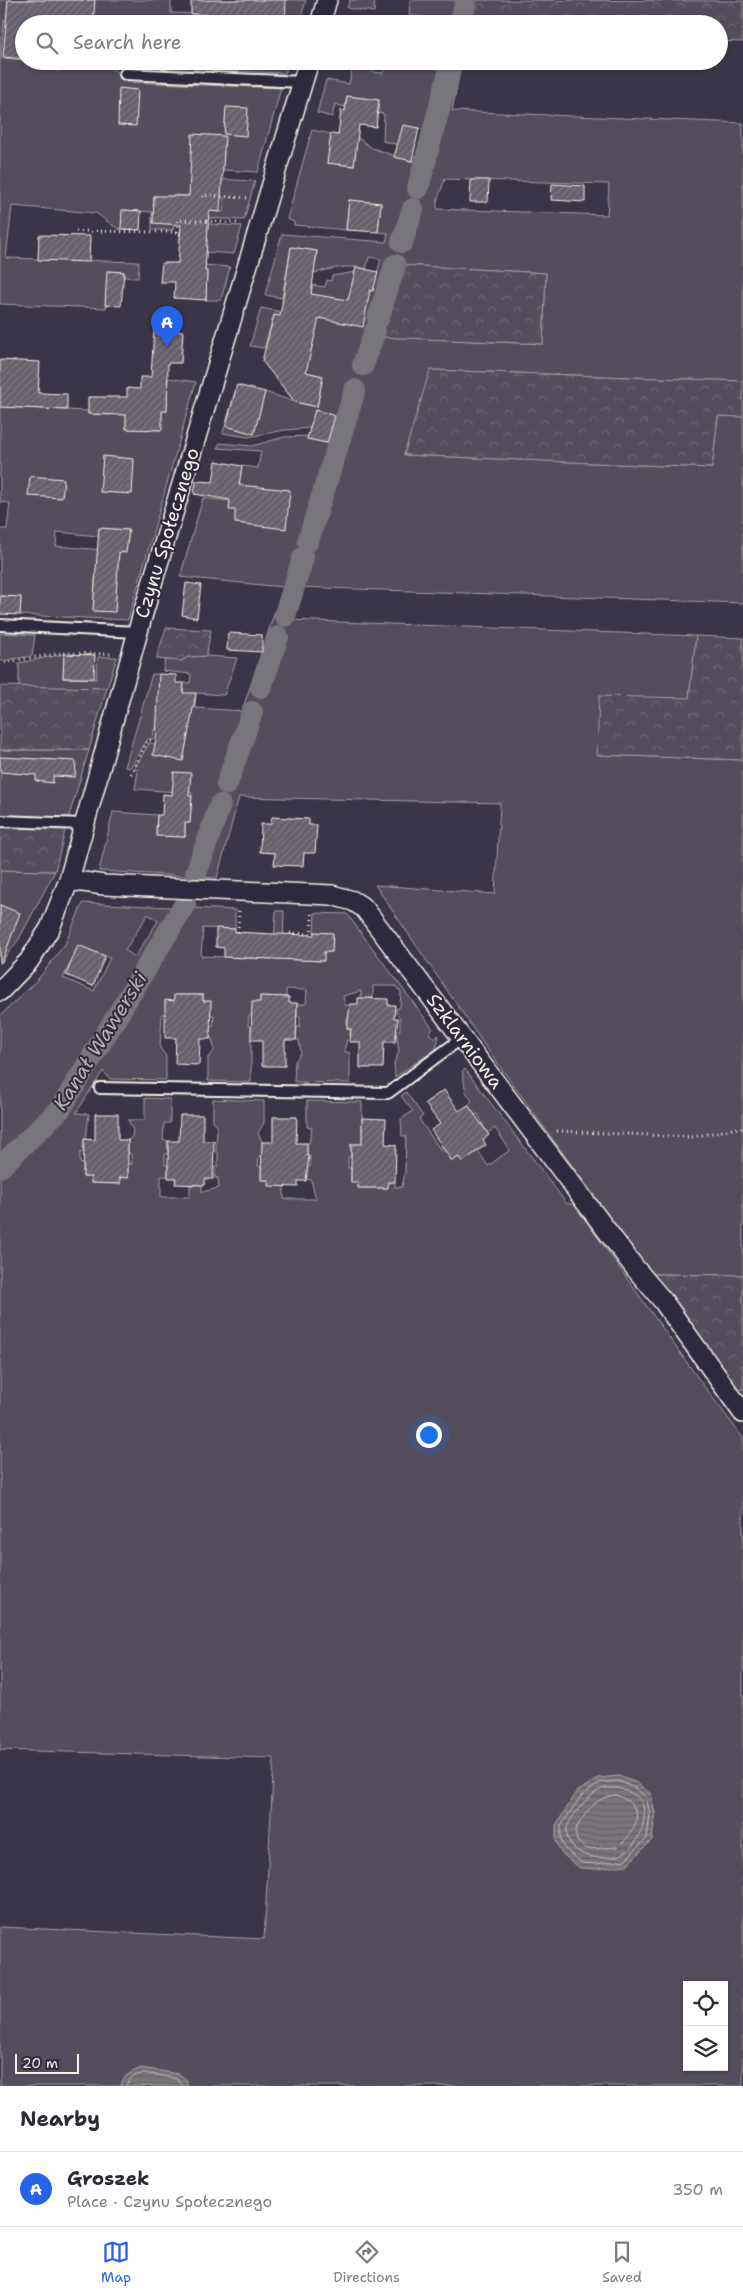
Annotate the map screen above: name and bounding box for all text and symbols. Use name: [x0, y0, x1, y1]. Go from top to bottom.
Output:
search box: [15, 15, 728, 70]
icon: search: [33, 29, 61, 57]
text: Search here: [73, 30, 182, 55]
pin: A: [151, 306, 183, 347]
street label: Czynu Społecznego: [129, 445, 205, 621]
water label: Kanał Wawerski: [47, 967, 153, 1115]
street label: Szklarniowa: [421, 988, 509, 1094]
your location: [416, 1422, 442, 1448]
map controls: [683, 1981, 728, 2071]
button: locate: [683, 1981, 728, 2026]
button: layers: [683, 2026, 728, 2071]
scale bar: [15, 2051, 79, 2074]
text: 20 m: [22, 2054, 58, 2072]
text: Nearby: [20, 2105, 100, 2133]
text: Groszek: [67, 2166, 149, 2191]
text: A: [30, 2179, 42, 2200]
text: 350 m: [672, 2179, 723, 2200]
text: Place · Czynu Społecznego: [67, 2191, 272, 2212]
tab: Map: [101, 2238, 131, 2286]
tab: Directions: [333, 2238, 400, 2286]
tab: Saved: [602, 2238, 642, 2286]

